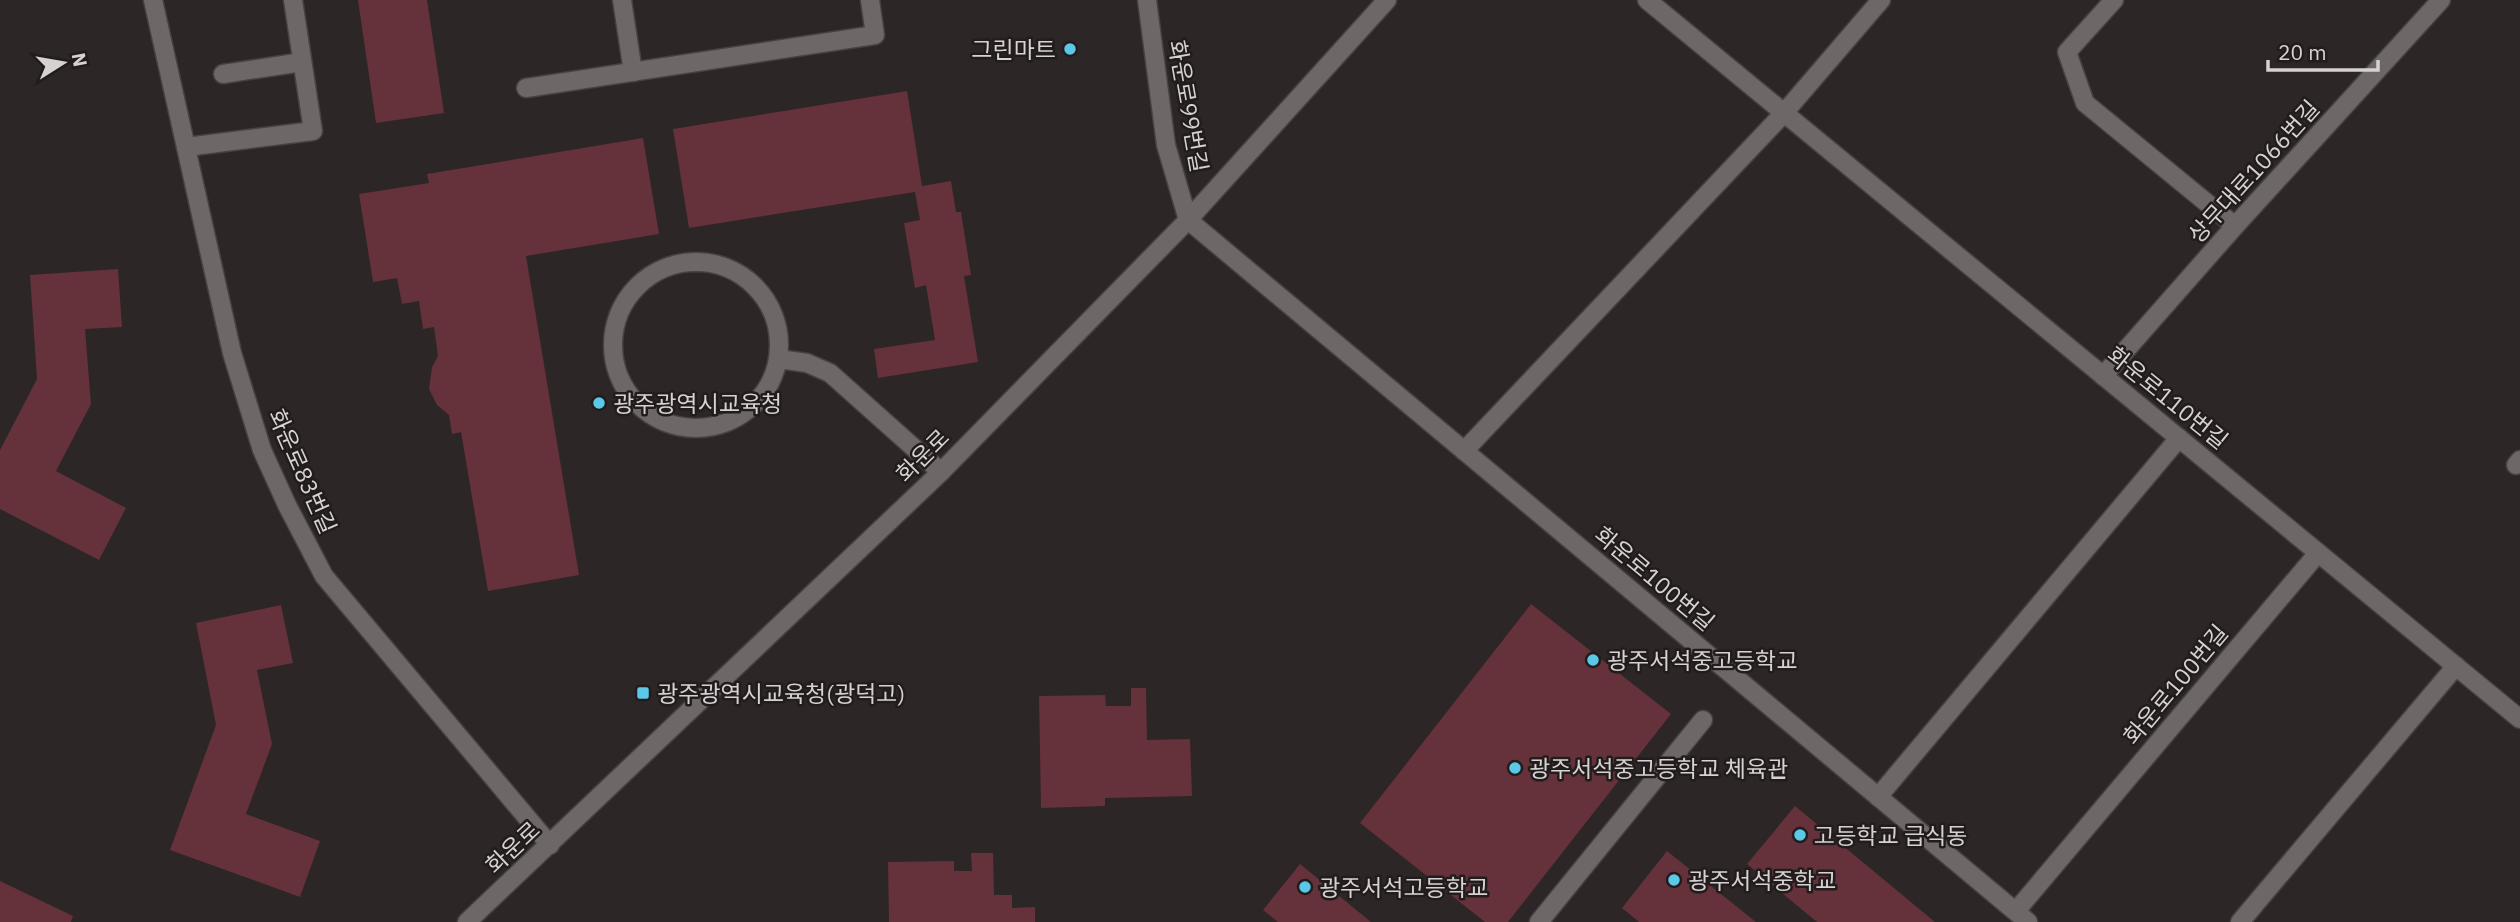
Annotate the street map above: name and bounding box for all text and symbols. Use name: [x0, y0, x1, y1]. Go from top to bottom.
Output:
north arrow: [28, 28, 98, 98]
scale bar: [2268, 28, 2378, 72]
place label: 그린마트: [971, 34, 1056, 64]
street label: 화운로99번길: [1163, 38, 1215, 174]
text: 20 m: [2278, 38, 2327, 66]
marker: 그린마트: [1062, 41, 1078, 57]
text: N: [67, 51, 93, 69]
street label: 상무대로1066번길: [2181, 93, 2325, 249]
street label: 화운로110번길: [2101, 339, 2235, 455]
place label: 광주광역시교육청: [613, 388, 782, 418]
marker: 광주광역시교육청: [591, 395, 607, 411]
street label: 화운로83번길: [262, 404, 344, 538]
street label: 화운로: [889, 422, 955, 488]
street label: 화운로100번길: [1589, 519, 1721, 637]
street label: 화운로100번길: [2116, 618, 2234, 750]
place label: 광주서석중고등학교: [1607, 645, 1797, 675]
marker: 광주서석중고등학교: [1585, 652, 1601, 668]
place label: 광주광역시교육청(광덕고): [657, 678, 905, 708]
marker: 광주광역시교육청(광덕고): [635, 685, 651, 701]
place label: 광주서석중고등학교 체육관: [1529, 753, 1788, 783]
marker: 광주서석중고등학교 체육관: [1507, 760, 1523, 776]
street label: 화운로: [479, 814, 545, 880]
place label: 고등학교 급식동: [1814, 820, 1968, 850]
marker: 고등학교 급식동: [1792, 827, 1808, 843]
place label: 광주서석중학교: [1688, 865, 1836, 895]
place label: 광주서석고등학교: [1319, 872, 1488, 902]
marker: 광주서석중학교: [1666, 872, 1682, 888]
marker: 광주서석고등학교: [1297, 879, 1313, 895]

